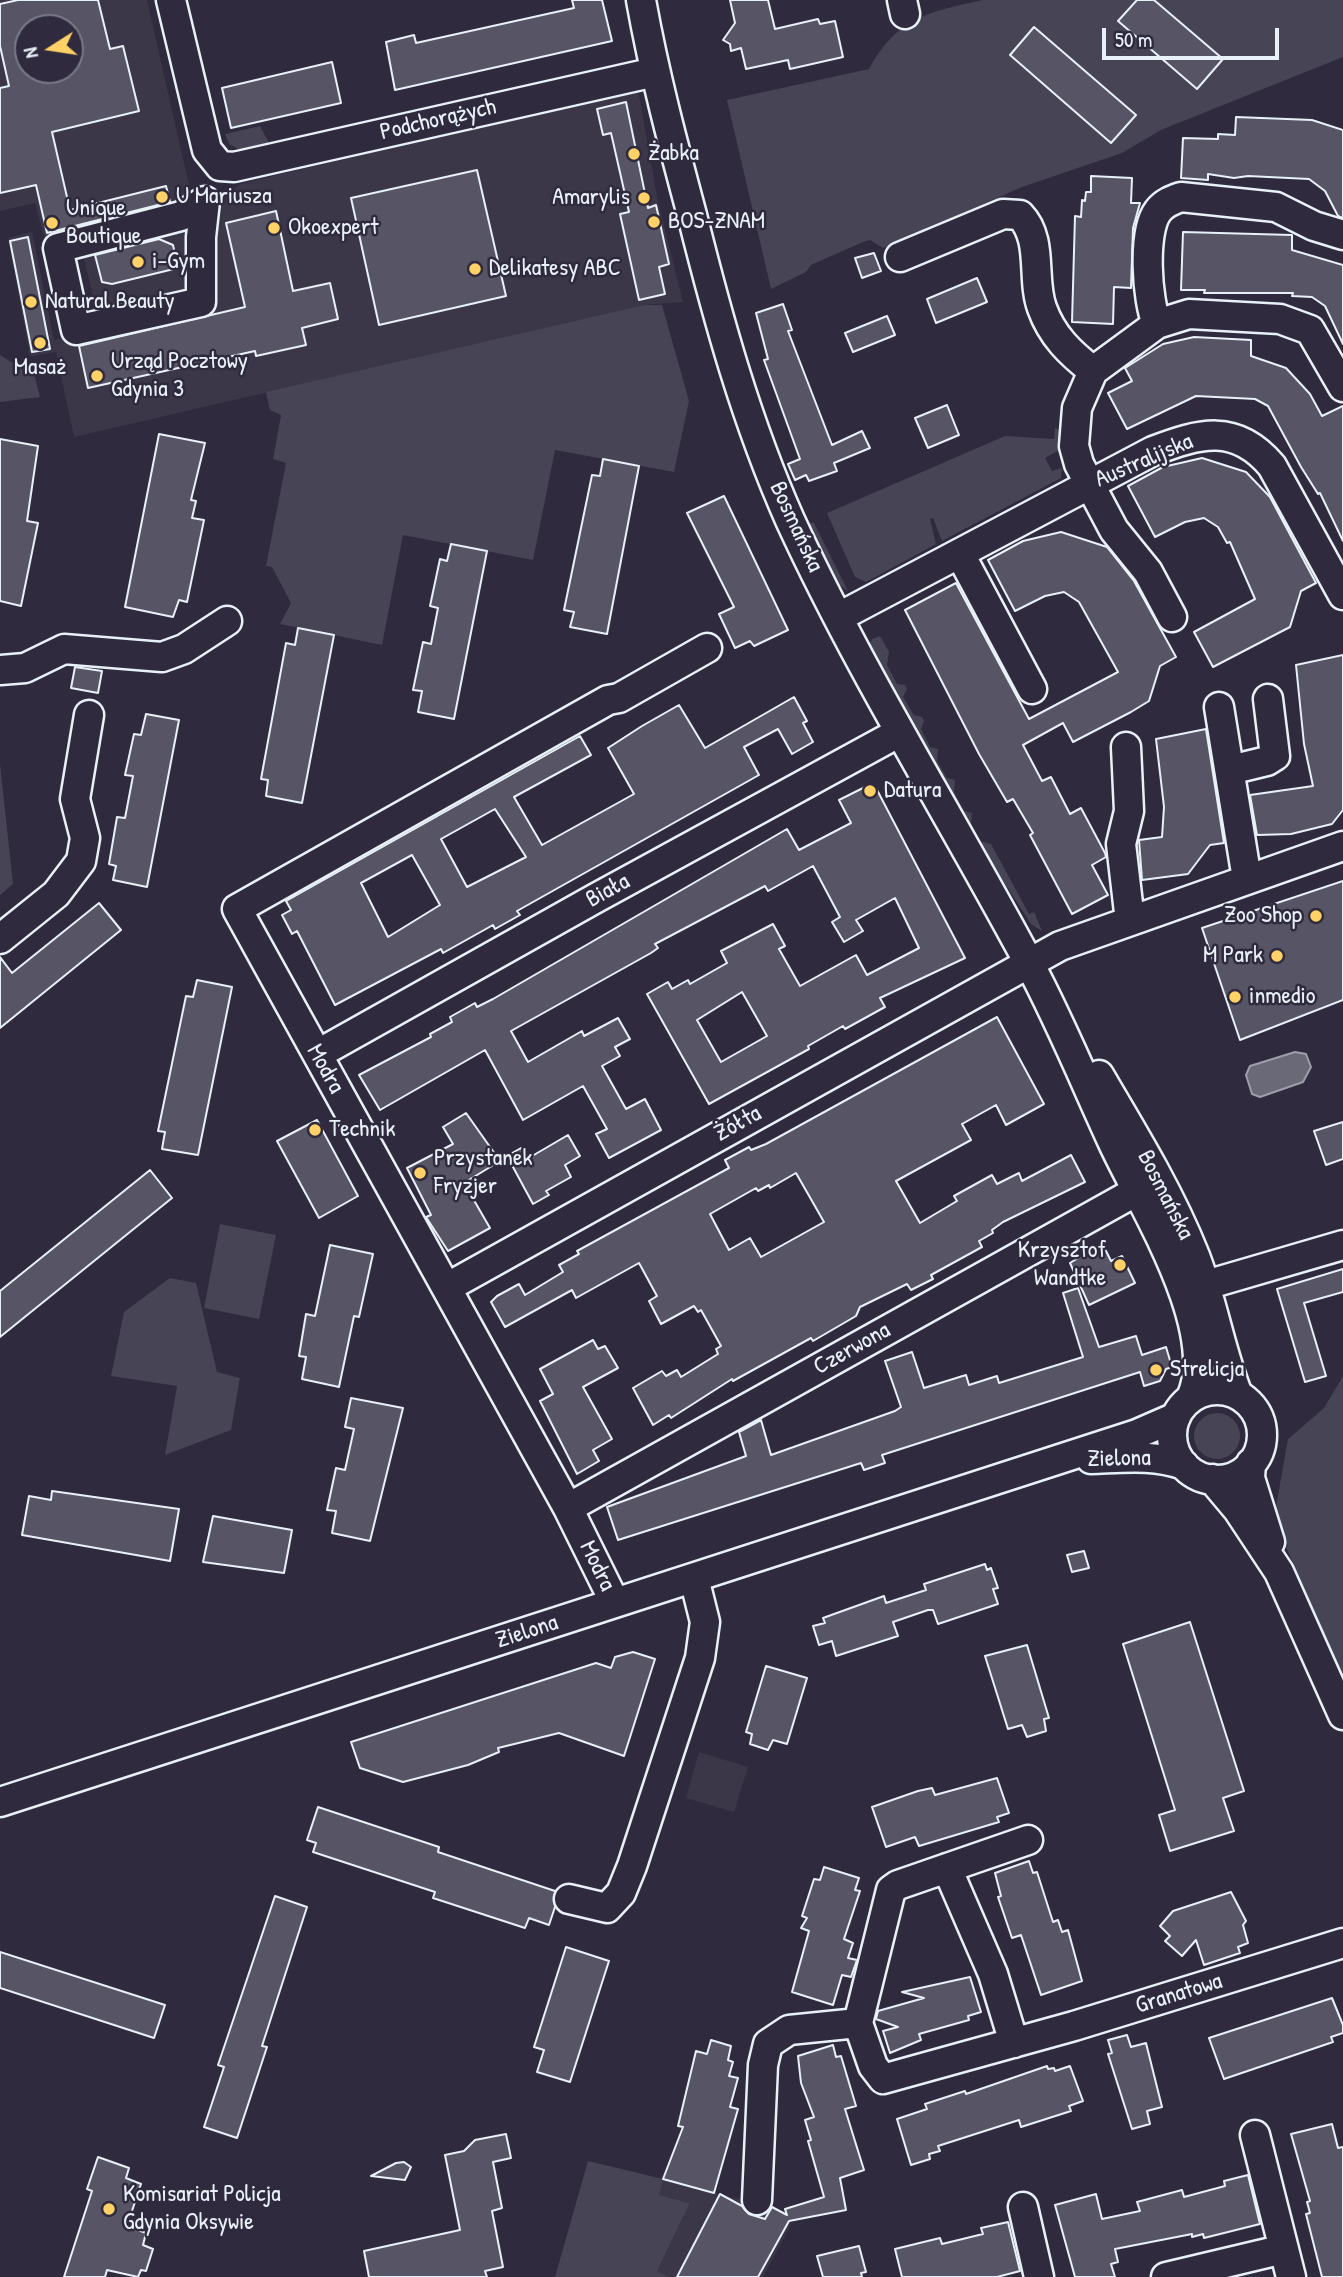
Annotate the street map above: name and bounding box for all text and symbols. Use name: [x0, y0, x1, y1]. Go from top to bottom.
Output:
north arrow: [14, 14, 84, 84]
scale bar: [1105, 14, 1282, 58]
text: 50 m: [1115, 25, 1152, 54]
text: N: [17, 45, 44, 61]
street label: Podchorążych: [377, 93, 499, 147]
place label: Żabka: [648, 140, 699, 168]
marker: Żabka: [626, 146, 642, 162]
place label: U Mariusza: [176, 183, 272, 211]
place label: Amarylis: [552, 184, 630, 212]
marker: U Mariusza: [154, 189, 170, 205]
marker: Amarylis: [636, 190, 652, 206]
place label: Unique Boutique: [66, 195, 141, 251]
place label: BOS-ZNAM: [668, 208, 765, 236]
place label: Okoexpert: [288, 214, 379, 242]
marker: BOS-ZNAM: [646, 214, 662, 230]
marker: Unique Boutique: [44, 215, 60, 231]
marker: Okoexpert: [266, 220, 282, 236]
place label: i-Gym: [152, 248, 205, 276]
marker: i-Gym: [130, 254, 146, 270]
place label: Delikatesy ABC: [489, 255, 621, 283]
marker: Delikatesy ABC: [467, 261, 483, 277]
place label: Natural Beauty: [45, 288, 175, 316]
marker: Natural Beauty: [23, 294, 39, 310]
marker: Masaż: [32, 335, 48, 351]
place label: Urząd Pocztowy Gdynia 3: [111, 348, 248, 404]
place label: Masaż: [14, 354, 66, 382]
marker: Urząd Pocztowy Gdynia 3: [89, 368, 105, 384]
street label: Australijska: [1091, 428, 1197, 494]
street label: Bosmańska: [763, 477, 829, 577]
place label: Datura: [884, 777, 941, 805]
marker: Datura: [862, 783, 878, 799]
street label: Biała: [581, 867, 635, 915]
place label: Zoo Shop: [1224, 902, 1302, 930]
marker: Zoo Shop: [1308, 908, 1324, 924]
place label: M Park: [1203, 942, 1263, 970]
marker: M Park: [1269, 948, 1285, 964]
place label: inmedio: [1249, 983, 1316, 1011]
marker: inmedio: [1227, 989, 1243, 1005]
street label: Modra: [300, 1039, 350, 1099]
street label: Żółta: [710, 1100, 766, 1148]
place label: Technik: [329, 1116, 395, 1144]
marker: Technik: [307, 1122, 323, 1138]
place label: Przystanek Fryzjer: [434, 1145, 532, 1201]
street label: Bosmańska: [1130, 1146, 1200, 1244]
marker: Przystanek Fryzjer: [412, 1165, 428, 1181]
place label: Krzysztof Wandtke: [1018, 1237, 1106, 1293]
marker: Krzysztof Wandtke: [1112, 1257, 1128, 1273]
street label: Czerwona: [809, 1316, 895, 1382]
place label: Strelicja: [1170, 1356, 1244, 1384]
marker: Strelicja: [1148, 1362, 1164, 1378]
street label: Zielona: [1087, 1444, 1151, 1474]
street label: Modra: [573, 1536, 621, 1596]
street label: Zielona: [492, 1609, 562, 1655]
street label: Granatowa: [1132, 1967, 1226, 2021]
place label: Komisariat Policja Gdynia Oksywie: [123, 2181, 281, 2237]
marker: Komisariat Policja Gdynia Oksywie: [101, 2201, 117, 2217]

